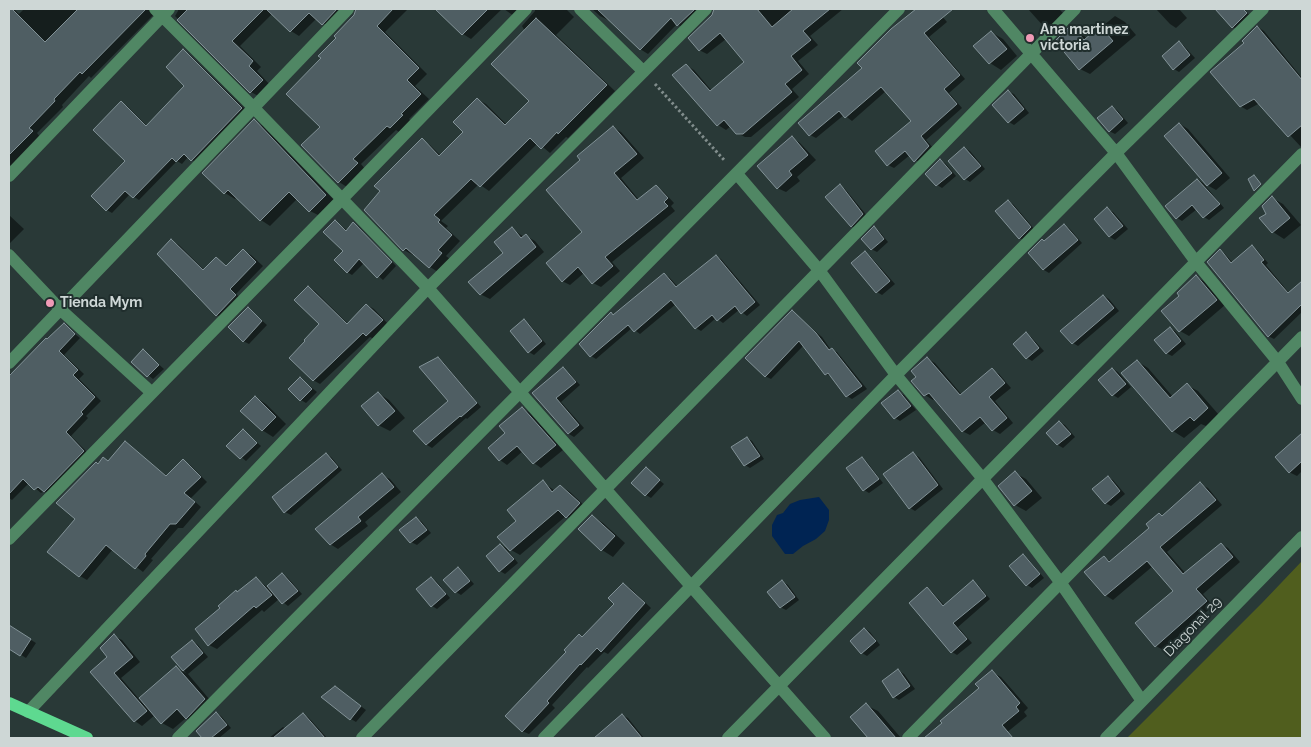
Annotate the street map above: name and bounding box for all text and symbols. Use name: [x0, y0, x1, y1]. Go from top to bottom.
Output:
place label: Ana martinez victoria: [1040, 22, 1128, 54]
marker: Ana martinez victoria: [1024, 32, 1036, 44]
place label: Tienda Mym: [60, 295, 142, 311]
marker: Tienda Mym: [44, 297, 56, 309]
street label: Diagonal 29: [1160, 594, 1226, 660]

